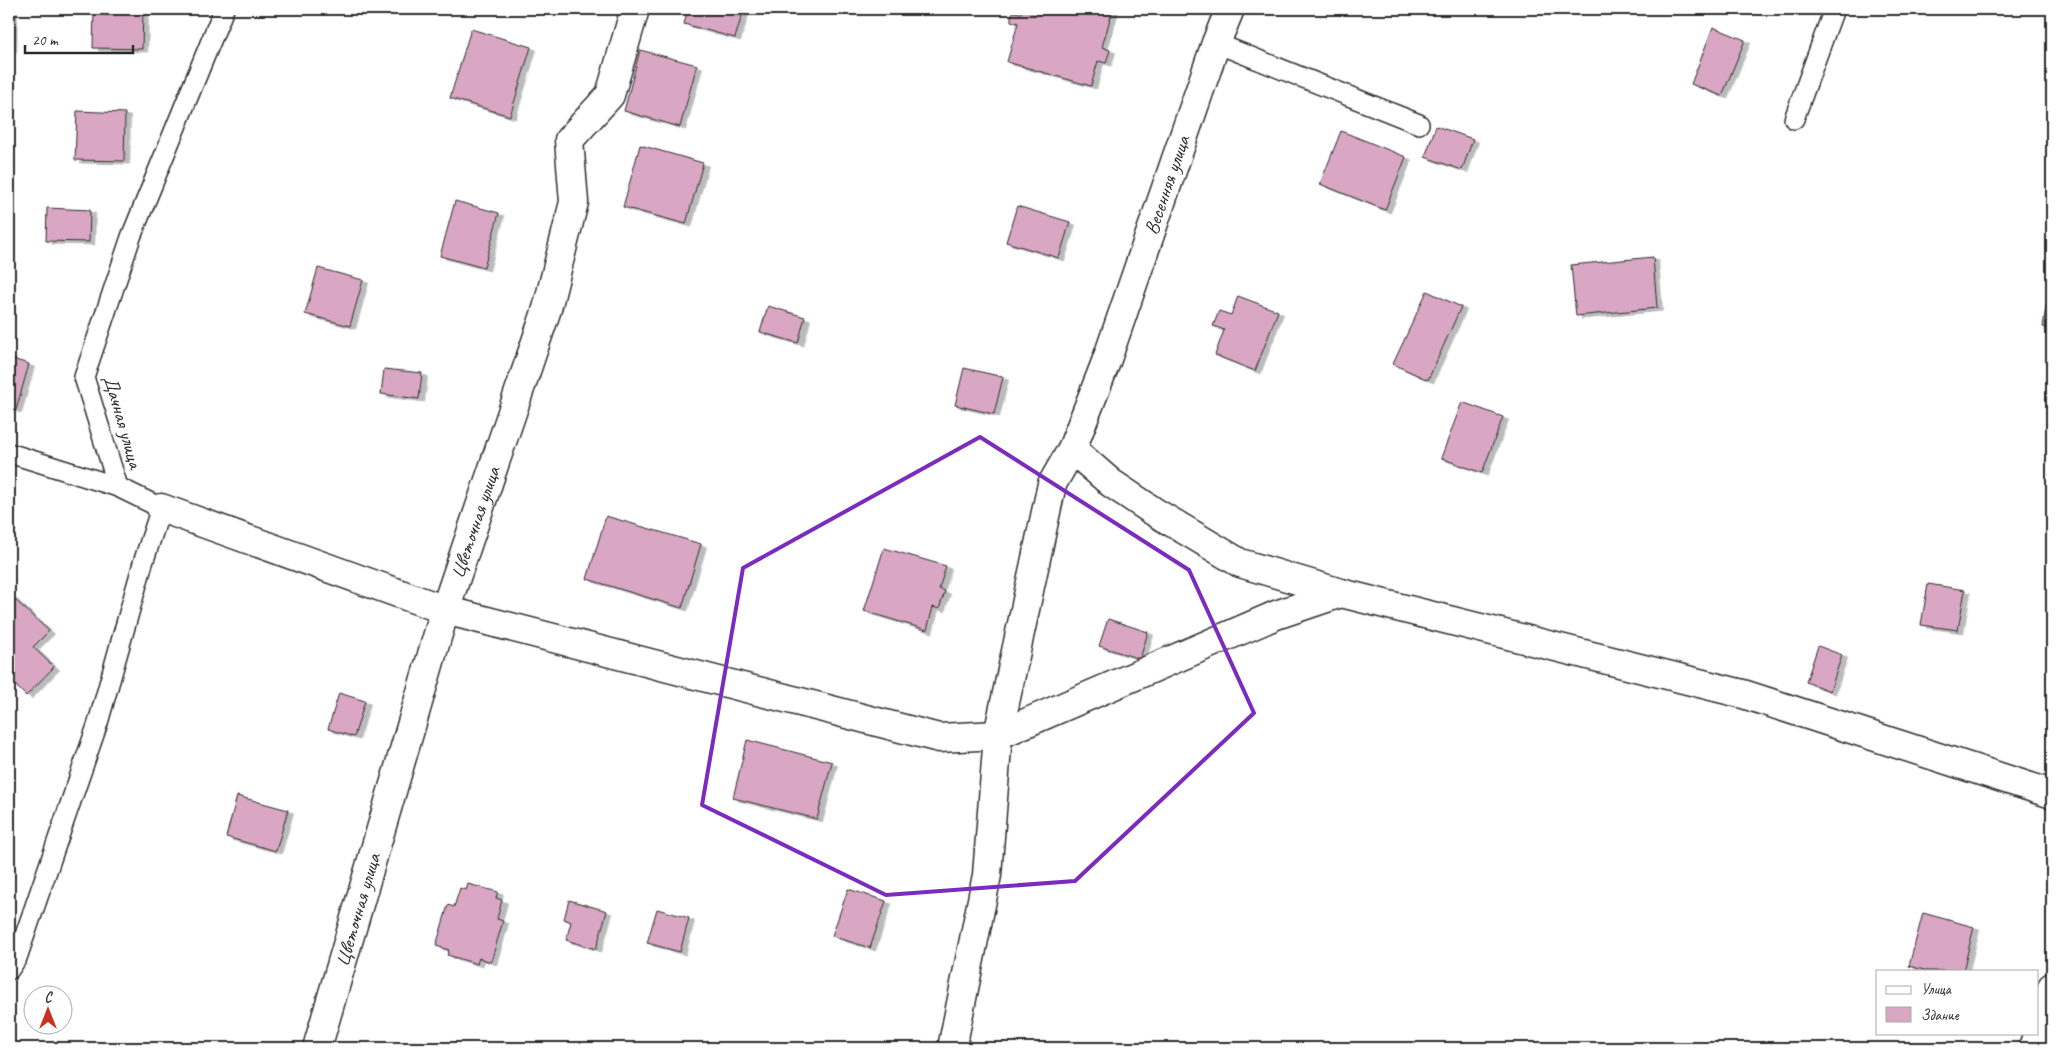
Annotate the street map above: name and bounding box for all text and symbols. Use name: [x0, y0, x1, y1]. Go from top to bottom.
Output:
scale bar: [25, 22, 132, 54]
text: 20 m: [32, 31, 59, 50]
street label: Весенняя улица: [1138, 131, 1196, 238]
street label: Дачная улица: [98, 373, 149, 473]
street label: Цветочная улица: [444, 462, 506, 581]
street label: Цветочная улица: [329, 849, 386, 969]
legend: [1876, 970, 2038, 1034]
text: Улица: [1921, 980, 1952, 999]
north arrow: [22, 984, 72, 1034]
text: С: [45, 989, 54, 1006]
text: Здание: [1921, 1006, 1960, 1025]

